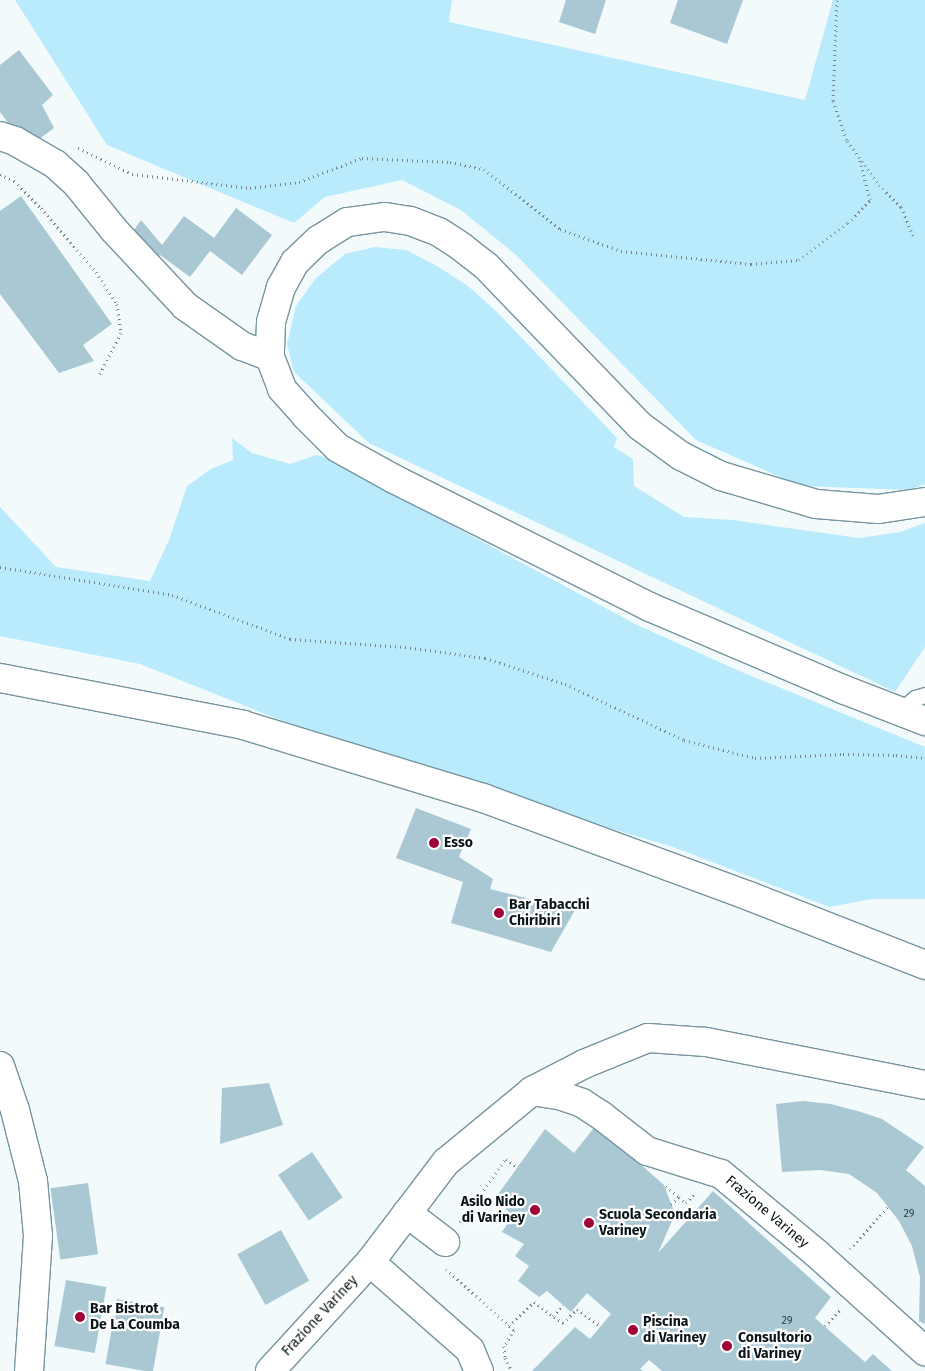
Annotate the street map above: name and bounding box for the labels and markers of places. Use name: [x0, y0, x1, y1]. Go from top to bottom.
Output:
place label: Esso: [444, 835, 473, 851]
marker: Esso: [428, 837, 440, 849]
place label: Bar Tabacchi Chiribiri: [509, 897, 590, 930]
marker: Bar Tabacchi Chiribiri: [493, 907, 505, 919]
place label: Asilo Nido di Variney: [461, 1194, 525, 1226]
marker: Asilo Nido di Variney: [529, 1204, 541, 1216]
place label: Scuola Secondaria Variney: [599, 1207, 717, 1240]
marker: Scuola Secondaria Variney: [583, 1217, 595, 1229]
place label: Bar Bistrot De La Coumba: [90, 1301, 180, 1334]
marker: Bar Bistrot De La Coumba: [74, 1311, 86, 1323]
place label: Piscina di Variney: [643, 1314, 706, 1346]
marker: Piscina di Variney: [627, 1324, 639, 1336]
place label: Consultorio di Variney: [738, 1330, 812, 1362]
marker: Consultorio di Variney: [720, 1339, 734, 1353]

